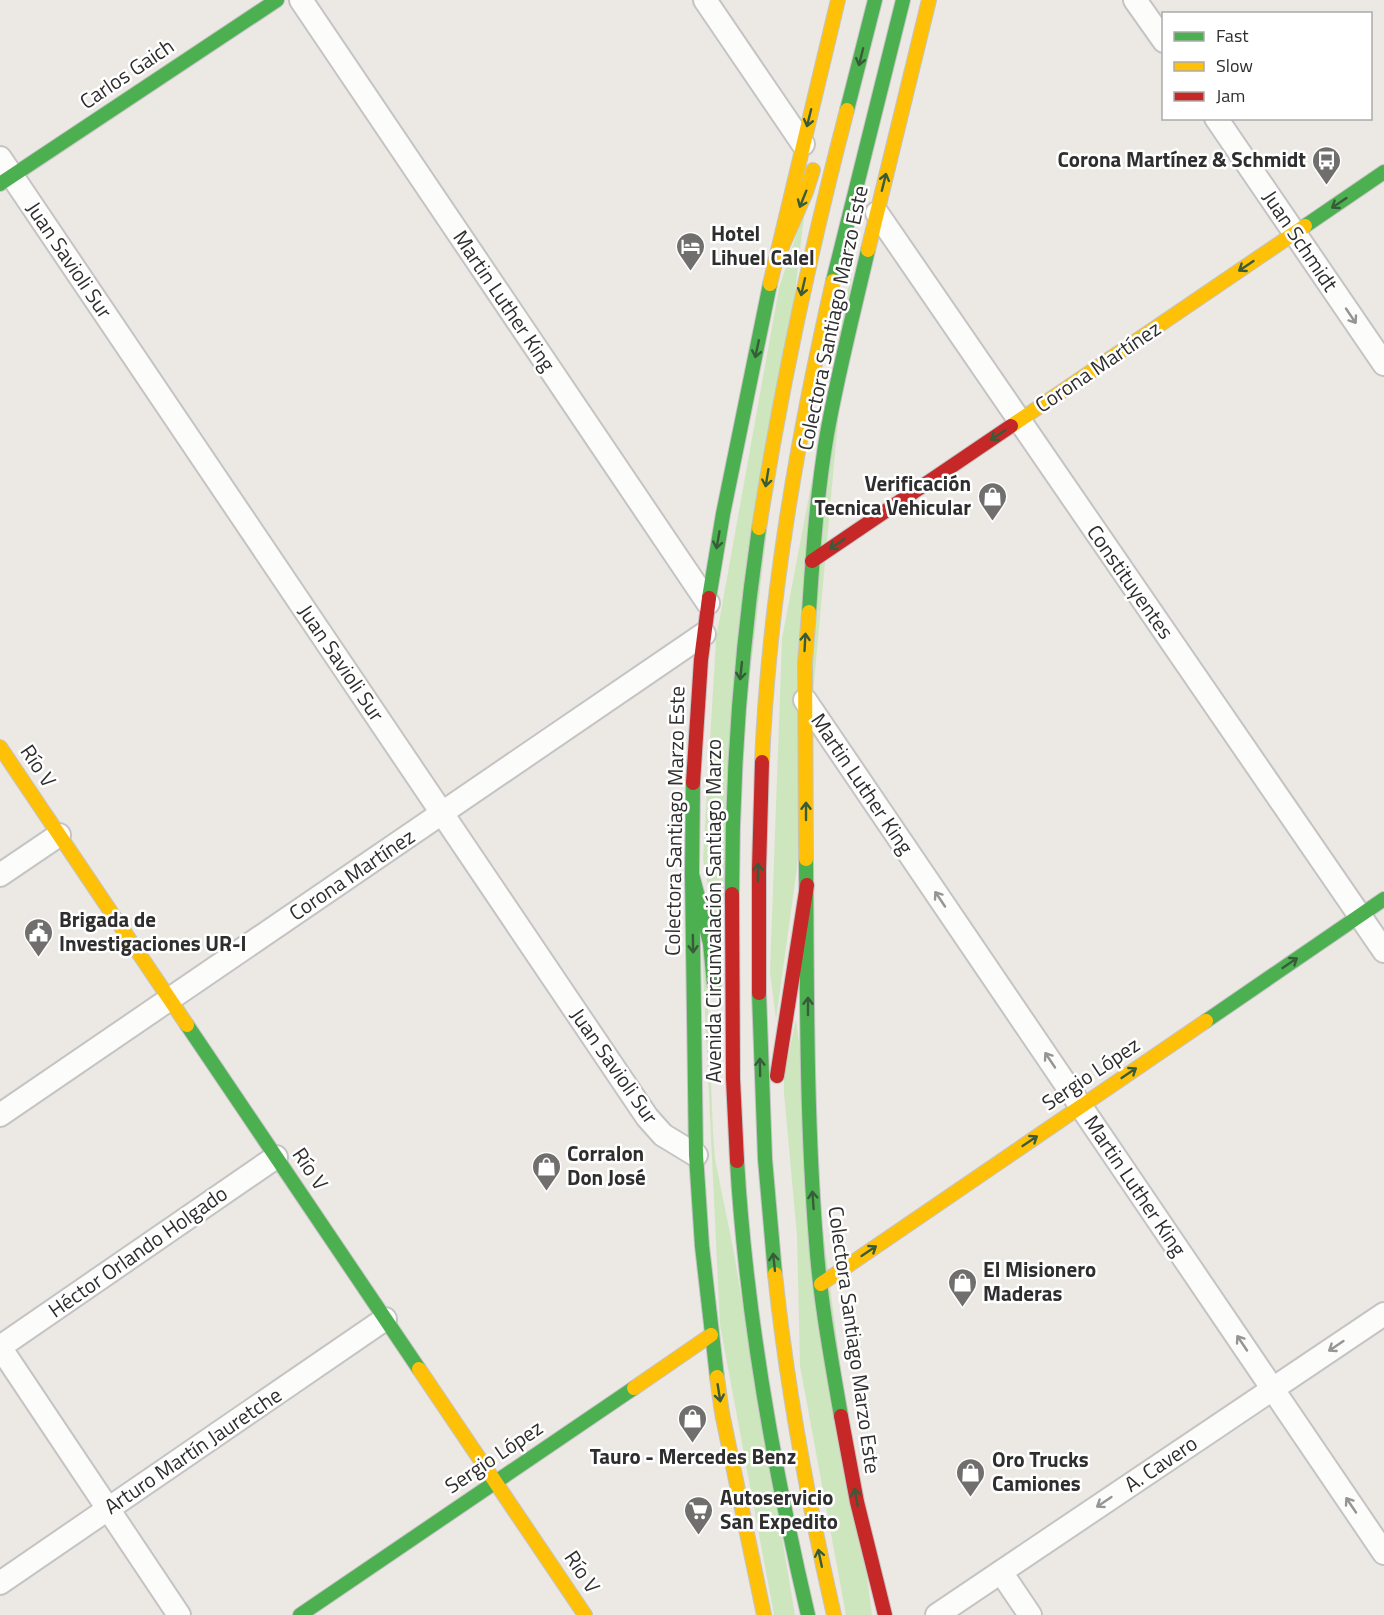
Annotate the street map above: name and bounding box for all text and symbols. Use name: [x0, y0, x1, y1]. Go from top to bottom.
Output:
legend: [1162, 12, 1372, 120]
text: Fast: [1216, 22, 1249, 49]
street label: Carlos Gaich: [73, 30, 180, 117]
one-way arrow: [854, 47, 866, 66]
text: Slow: [1216, 52, 1253, 79]
text: Jam: [1216, 82, 1245, 109]
one-way arrow: [803, 108, 815, 127]
place label: Corona Martínez & Schmidt: [1058, 143, 1306, 175]
bus stop icon: Corona Martínez & Schmidt: [1311, 144, 1343, 186]
one-way arrow: [879, 172, 891, 191]
street label: Colectora Santiago Marzo Este: [788, 182, 876, 453]
street label: Juan Schmidt: [1255, 183, 1347, 298]
one-way arrow: [797, 189, 808, 207]
street label: Juan Savioli Sur: [19, 194, 121, 324]
one-way arrow: [1331, 197, 1348, 209]
place label: Hotel Lihuel Calel: [711, 217, 815, 273]
street label: Martin Luther King: [446, 223, 564, 378]
hotel icon: Hotel Lihuel Calel: [674, 230, 706, 272]
one-way arrow: [1238, 260, 1255, 272]
one-way arrow: [797, 277, 809, 296]
one-way arrow: [1345, 308, 1357, 324]
street label: Corona Martínez: [1028, 312, 1167, 420]
one-way arrow: [750, 339, 762, 358]
one-way arrow: [990, 429, 1007, 441]
place label: Verificación Tecnica Vehicular: [815, 467, 971, 523]
one-way arrow: [762, 468, 773, 488]
shop icon: Verificación Tecnica Vehicular: [976, 480, 1008, 522]
street label: Constituyentes: [1079, 518, 1182, 645]
one-way arrow: [712, 530, 723, 550]
one-way arrow: [828, 538, 845, 551]
street label: Juan Savioli Sur: [291, 597, 393, 727]
one-way arrow: [800, 633, 811, 653]
one-way arrow: [735, 661, 746, 681]
street label: Colectora Santiago Marzo Este: [656, 686, 692, 956]
street label: Martin Luther King: [804, 706, 922, 861]
street label: Río V: [13, 738, 65, 793]
street label: Avenida Circunvalación Santiago Marzo: [697, 739, 729, 1083]
one-way arrow: [800, 801, 812, 821]
street label: Corona Martínez: [282, 820, 421, 928]
one-way arrow: [752, 863, 764, 883]
one-way arrow: [934, 891, 946, 908]
place label: Brigada de Investigaciones UR-I: [59, 903, 247, 959]
public building icon: Brigada de Investigaciones UR-I: [22, 916, 54, 958]
one-way arrow: [687, 933, 698, 953]
one-way arrow: [1281, 957, 1298, 969]
one-way arrow: [802, 996, 814, 1016]
street label: Juan Savioli Sur: [563, 1001, 667, 1130]
street label: Sergio López: [1035, 1028, 1146, 1118]
one-way arrow: [1043, 1052, 1056, 1069]
one-way arrow: [755, 1058, 766, 1078]
one-way arrow: [1120, 1067, 1137, 1079]
street label: Martin Luther King: [1077, 1108, 1195, 1263]
one-way arrow: [1022, 1135, 1038, 1147]
place label: Corralon Don José: [567, 1137, 646, 1193]
street label: Río V: [285, 1141, 337, 1196]
shop icon: Corralon Don José: [530, 1150, 562, 1192]
street label: Héctor Orlando Holgado: [41, 1177, 234, 1325]
one-way arrow: [807, 1191, 818, 1211]
street label: Colectora Santiago Marzo Este: [820, 1204, 890, 1476]
one-way arrow: [861, 1245, 877, 1257]
one-way arrow: [768, 1252, 779, 1272]
place label: El Misionero Maderas: [983, 1253, 1096, 1309]
shop icon: El Misionero Maderas: [946, 1266, 978, 1308]
one-way arrow: [1236, 1335, 1248, 1352]
one-way arrow: [1327, 1340, 1344, 1353]
street label: Arturo Martín Jauretche: [97, 1379, 288, 1522]
one-way arrow: [714, 1382, 725, 1402]
shop icon: Tauro - Mercedes Benz: [677, 1402, 709, 1444]
street label: Sergio López: [438, 1411, 549, 1501]
street label: A. Cavero: [1117, 1427, 1203, 1499]
place label: Tauro - Mercedes Benz: [590, 1440, 796, 1472]
place label: Oro Trucks Camiones: [992, 1443, 1089, 1499]
shop icon: Oro Trucks Camiones: [955, 1456, 987, 1498]
place label: Autoservicio San Expedito: [720, 1481, 838, 1537]
one-way arrow: [850, 1488, 861, 1507]
supermarket icon: Autoservicio San Expedito: [683, 1494, 715, 1536]
one-way arrow: [1096, 1496, 1113, 1508]
one-way arrow: [1345, 1497, 1357, 1513]
street label: Río V: [557, 1544, 609, 1599]
one-way arrow: [814, 1549, 825, 1568]

